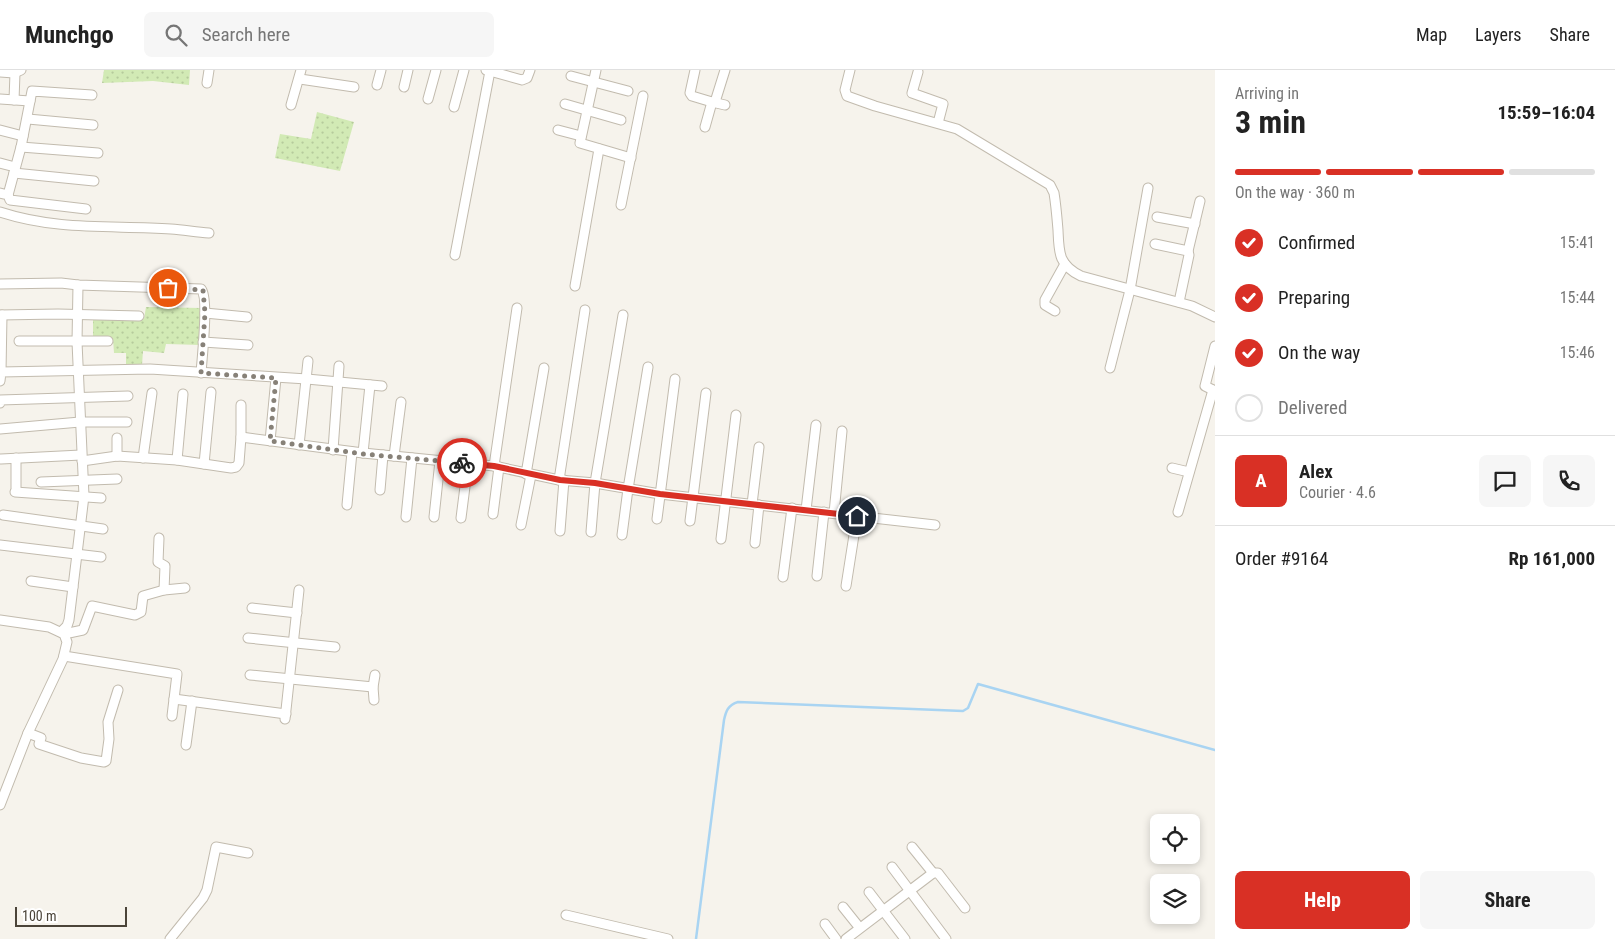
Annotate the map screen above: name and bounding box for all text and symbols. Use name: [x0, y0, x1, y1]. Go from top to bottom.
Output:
search box: [144, 12, 494, 57]
text: Munchgo: [25, 21, 114, 49]
icon: search: [162, 21, 190, 49]
text: Search here: [202, 23, 290, 46]
text: Map: [1416, 24, 1447, 45]
text: Layers: [1475, 24, 1522, 45]
text: Share: [1550, 24, 1590, 45]
text: Arriving in: [1235, 84, 1299, 103]
text: 15:59–16:04: [1497, 101, 1595, 124]
text: 3 min: [1235, 103, 1306, 141]
text: On the way · 360 m: [1235, 183, 1355, 202]
icon: check: [1235, 229, 1263, 257]
text: Confirmed: [1278, 231, 1355, 254]
text: 15:41: [1560, 233, 1595, 252]
pin: [147, 267, 189, 309]
icon: bag: [154, 274, 182, 302]
icon: check: [1235, 284, 1263, 312]
text: Preparing: [1278, 286, 1350, 309]
text: 15:44: [1560, 288, 1595, 307]
icon: check: [1235, 339, 1263, 367]
text: On the way: [1278, 341, 1360, 364]
text: 15:46: [1560, 343, 1595, 362]
text: Delivered: [1278, 396, 1347, 419]
courier: [437, 438, 487, 488]
icon: bike: [448, 449, 476, 477]
button: chat: [1479, 455, 1531, 507]
button: phone: [1543, 455, 1595, 507]
text: Alex: [1299, 460, 1333, 483]
text: A: [1255, 469, 1267, 492]
text: Courier · 4.6: [1299, 483, 1376, 502]
pin: [836, 495, 878, 537]
icon: home: [843, 502, 871, 530]
text: Order #9164: [1235, 547, 1328, 570]
text: Rp 161,000: [1508, 547, 1595, 570]
map controls: [1150, 814, 1200, 924]
button: locate: [1150, 814, 1200, 864]
button: Help: [1235, 871, 1410, 929]
button: Share: [1420, 871, 1595, 929]
button: layers: [1150, 874, 1200, 924]
scale bar: [15, 904, 128, 927]
text: 100 m: [22, 908, 57, 924]

